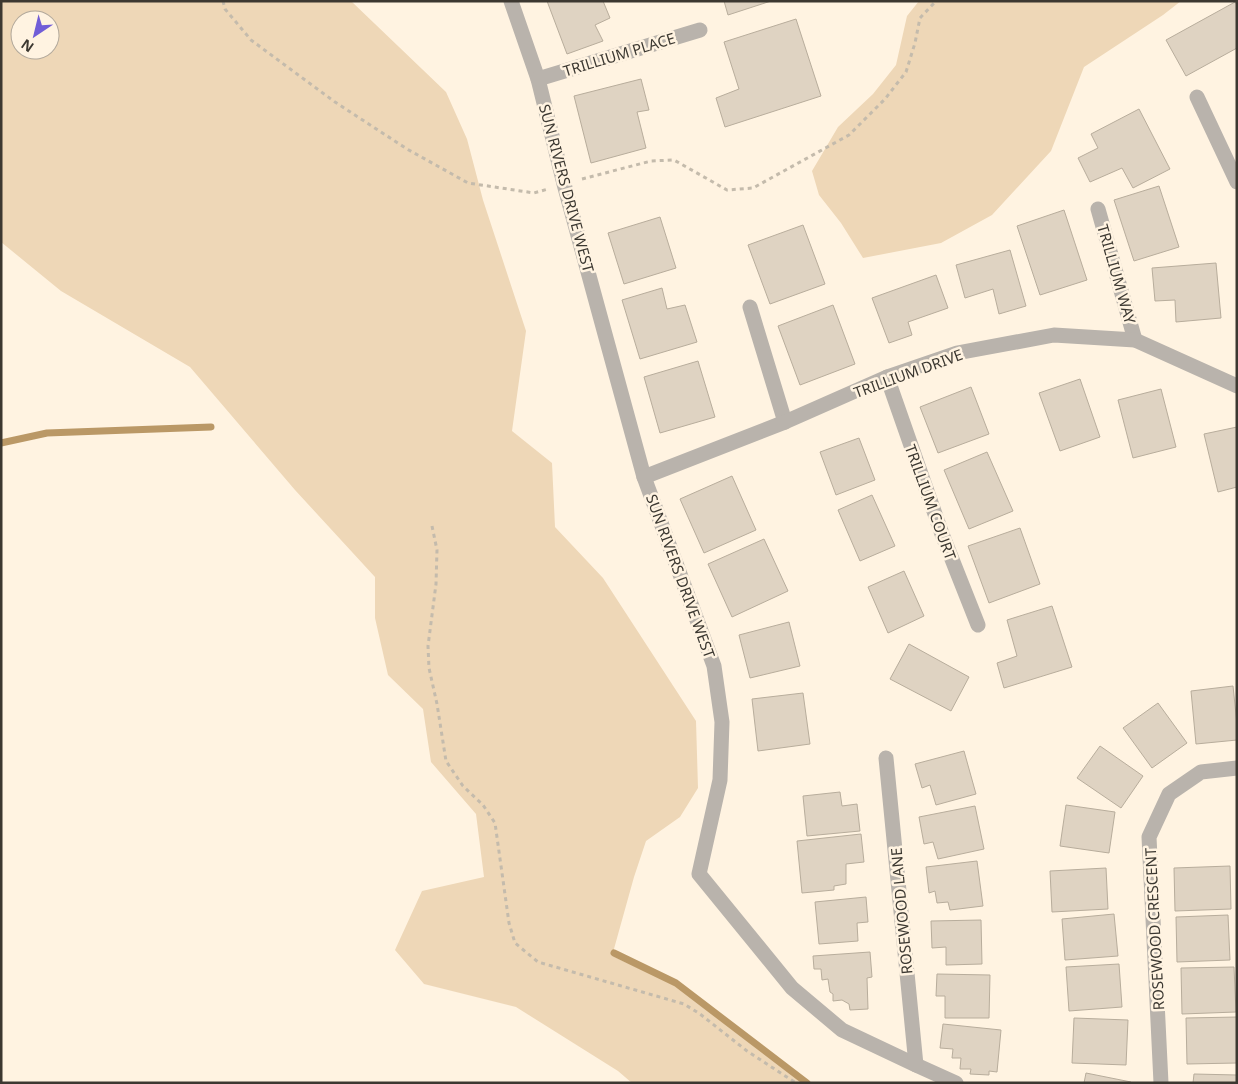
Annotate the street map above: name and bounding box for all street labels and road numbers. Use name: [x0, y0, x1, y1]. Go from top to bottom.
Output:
street label: TRILLIUM PLACE: [561, 27, 677, 81]
street label: SUN RIVERS DRIVE WEST: [535, 102, 599, 275]
street label: TRILLIUM WAY: [1093, 222, 1141, 327]
street label: TRILLIUM DRIVE: [851, 344, 965, 402]
street label: TRILLIUM COURT: [901, 441, 961, 563]
street label: SUN RIVERS DRIVE WEST: [642, 491, 720, 661]
street label: ROSEWOOD LANE: [886, 847, 916, 975]
street label: ROSEWOOD CRESCENT: [1140, 847, 1168, 1011]

